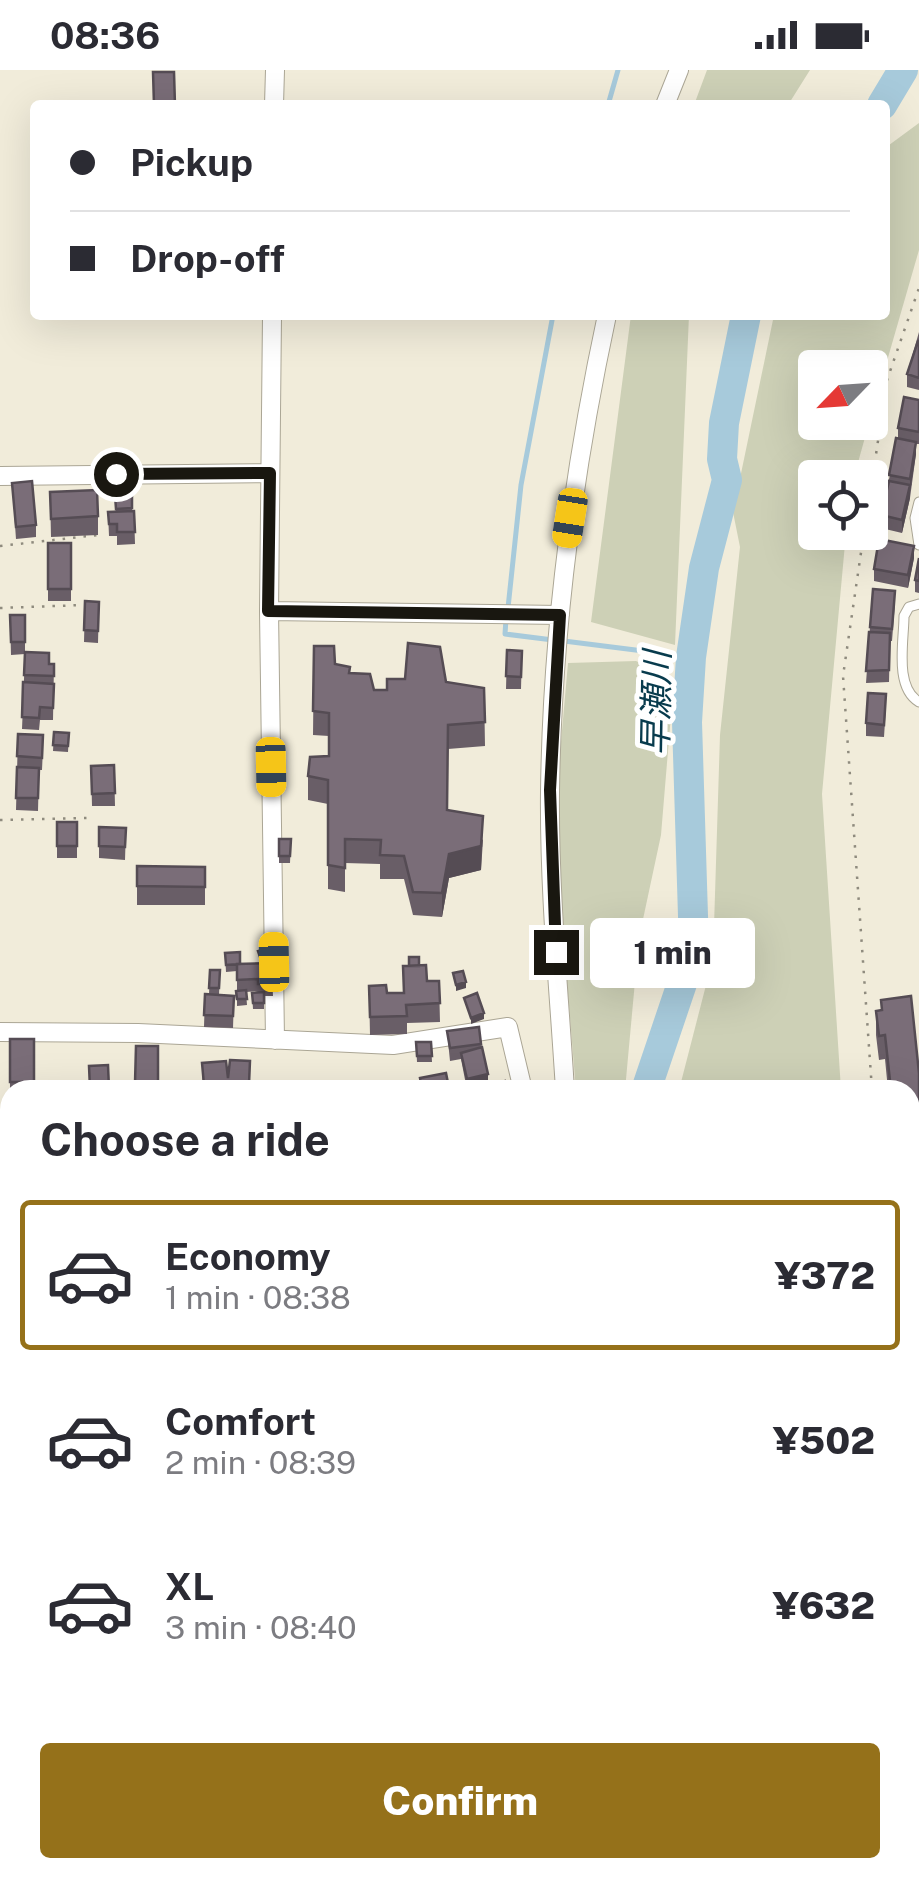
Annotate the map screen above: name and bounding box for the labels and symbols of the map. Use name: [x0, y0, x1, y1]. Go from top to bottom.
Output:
north arrow: [798, 350, 888, 440]
route start: [94, 452, 139, 497]
car: [550, 486, 590, 550]
water label: 早瀬川: [635, 646, 677, 756]
car: [255, 737, 287, 797]
callout: 1 min: [591, 917, 756, 987]
route end: [534, 930, 579, 975]
car: [258, 932, 290, 992]

